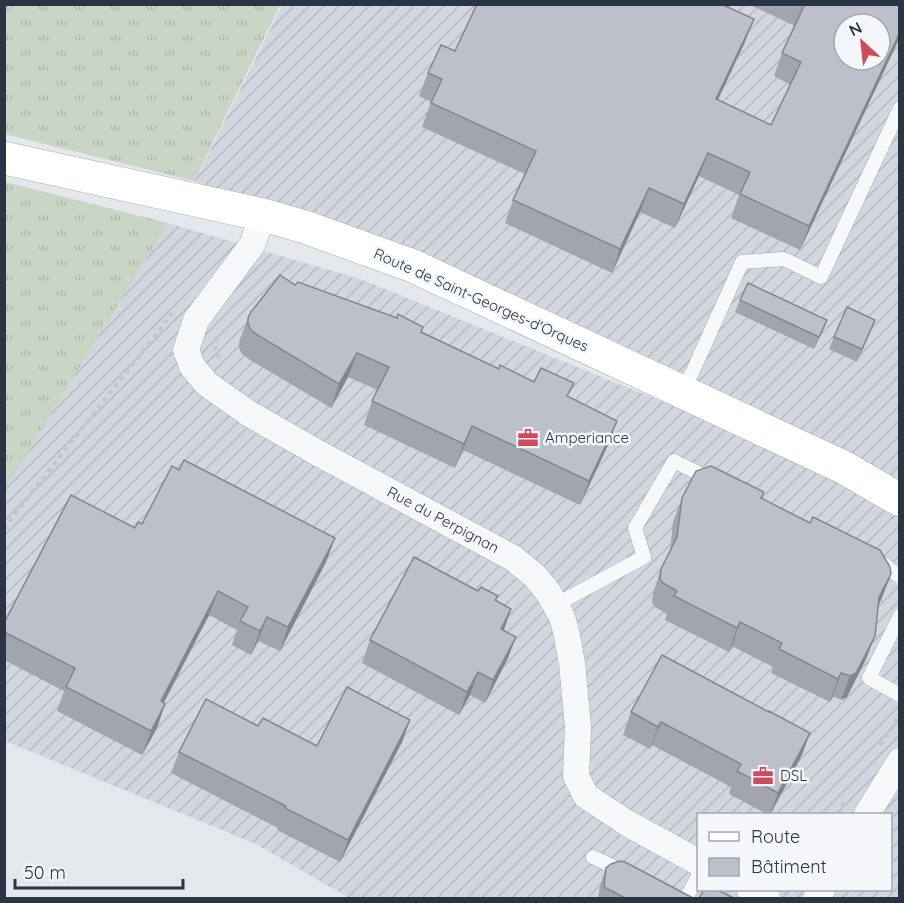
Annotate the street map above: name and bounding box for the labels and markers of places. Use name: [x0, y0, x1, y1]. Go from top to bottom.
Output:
office icon: Amperiance: [516, 426, 540, 450]
place label: Amperiance: [545, 428, 629, 447]
office icon: DSL: [751, 764, 775, 788]
place label: DSL: [780, 766, 807, 785]

